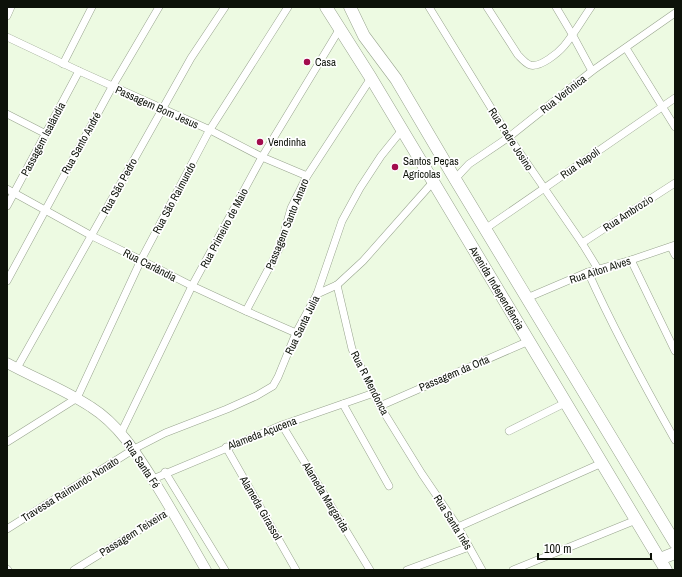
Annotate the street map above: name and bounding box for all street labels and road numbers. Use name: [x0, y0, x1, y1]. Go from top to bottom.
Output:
street label: Rua Verônica: [537, 72, 589, 116]
street label: Passagem Bom Jesus: [113, 82, 201, 132]
street label: Passagem Isalândia: [18, 100, 68, 178]
street label: Rua Padre Josino: [485, 105, 537, 173]
street label: Rua Santo André: [58, 110, 104, 176]
street label: Rua Napoli: [558, 144, 602, 182]
street label: Rua São Pedro: [98, 156, 140, 216]
street label: Rua São Raimundo: [149, 160, 199, 236]
street label: Passagem Santo Amaro: [262, 176, 312, 272]
street label: Rua Primeiro de Maio: [197, 186, 251, 270]
street label: Rua Ambrozio: [600, 192, 656, 234]
street label: Avenida Independência: [466, 243, 528, 332]
street label: Rua Carlândia: [121, 246, 179, 284]
street label: Rua Aiton Alves: [568, 253, 633, 287]
street label: Rua Santa Julia: [282, 293, 322, 357]
street label: Rua R Mendonca: [348, 349, 392, 417]
street label: Passagem da Orta: [417, 352, 491, 394]
street label: Alameda Açucena: [225, 413, 298, 453]
street label: Rua Santa Fé: [121, 437, 163, 491]
street label: Travessa Raimundo Nonato: [19, 453, 121, 525]
street label: Alameda Margarida: [299, 459, 352, 535]
street label: Alameda Girassol: [237, 473, 285, 543]
street label: Rua Santa Inês: [431, 492, 476, 552]
street label: Passagem Teixeira: [97, 507, 169, 559]

